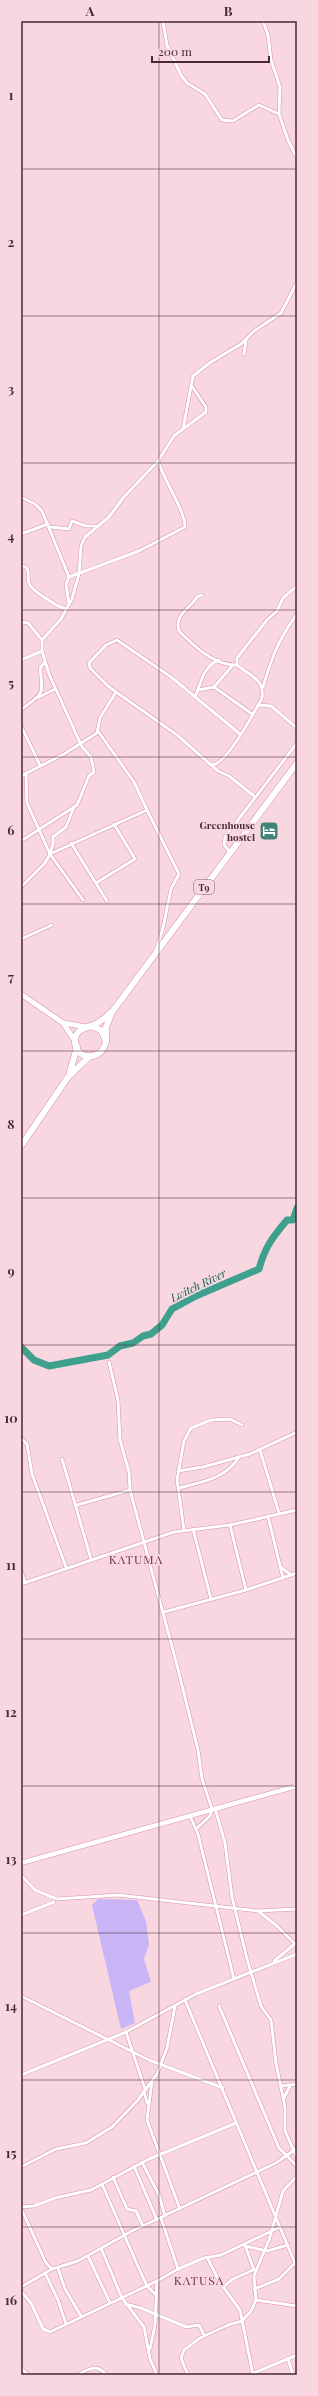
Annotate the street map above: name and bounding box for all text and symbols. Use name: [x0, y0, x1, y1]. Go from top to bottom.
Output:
text: A: [85, 2, 95, 19]
text: B: [224, 2, 233, 19]
scale bar: [152, 38, 269, 64]
text: 200 m: [158, 43, 192, 59]
text: 1: [9, 86, 14, 103]
text: 2: [8, 233, 15, 250]
text: 3: [8, 380, 14, 397]
text: 4: [8, 527, 15, 544]
text: 5: [8, 674, 14, 691]
place label: Greenhouse hostel: [200, 818, 255, 844]
hotel icon: Greenhouse hostel: [258, 820, 280, 842]
text: 6: [7, 821, 15, 838]
road number: T9: [194, 880, 214, 894]
text: 7: [8, 968, 14, 985]
text: 8: [7, 1115, 15, 1132]
text: 9: [7, 1262, 15, 1279]
water label: Lwitch River: [167, 1265, 229, 1305]
text: 10: [4, 1409, 18, 1426]
district label: KATUMA: [109, 1551, 163, 1567]
text: 11: [6, 1556, 16, 1573]
text: 12: [5, 1703, 17, 1720]
text: 13: [5, 1850, 17, 1867]
text: 14: [5, 1997, 17, 2014]
text: 15: [6, 2144, 16, 2161]
district label: KATUSA: [174, 2272, 224, 2288]
text: 16: [5, 2291, 17, 2308]

